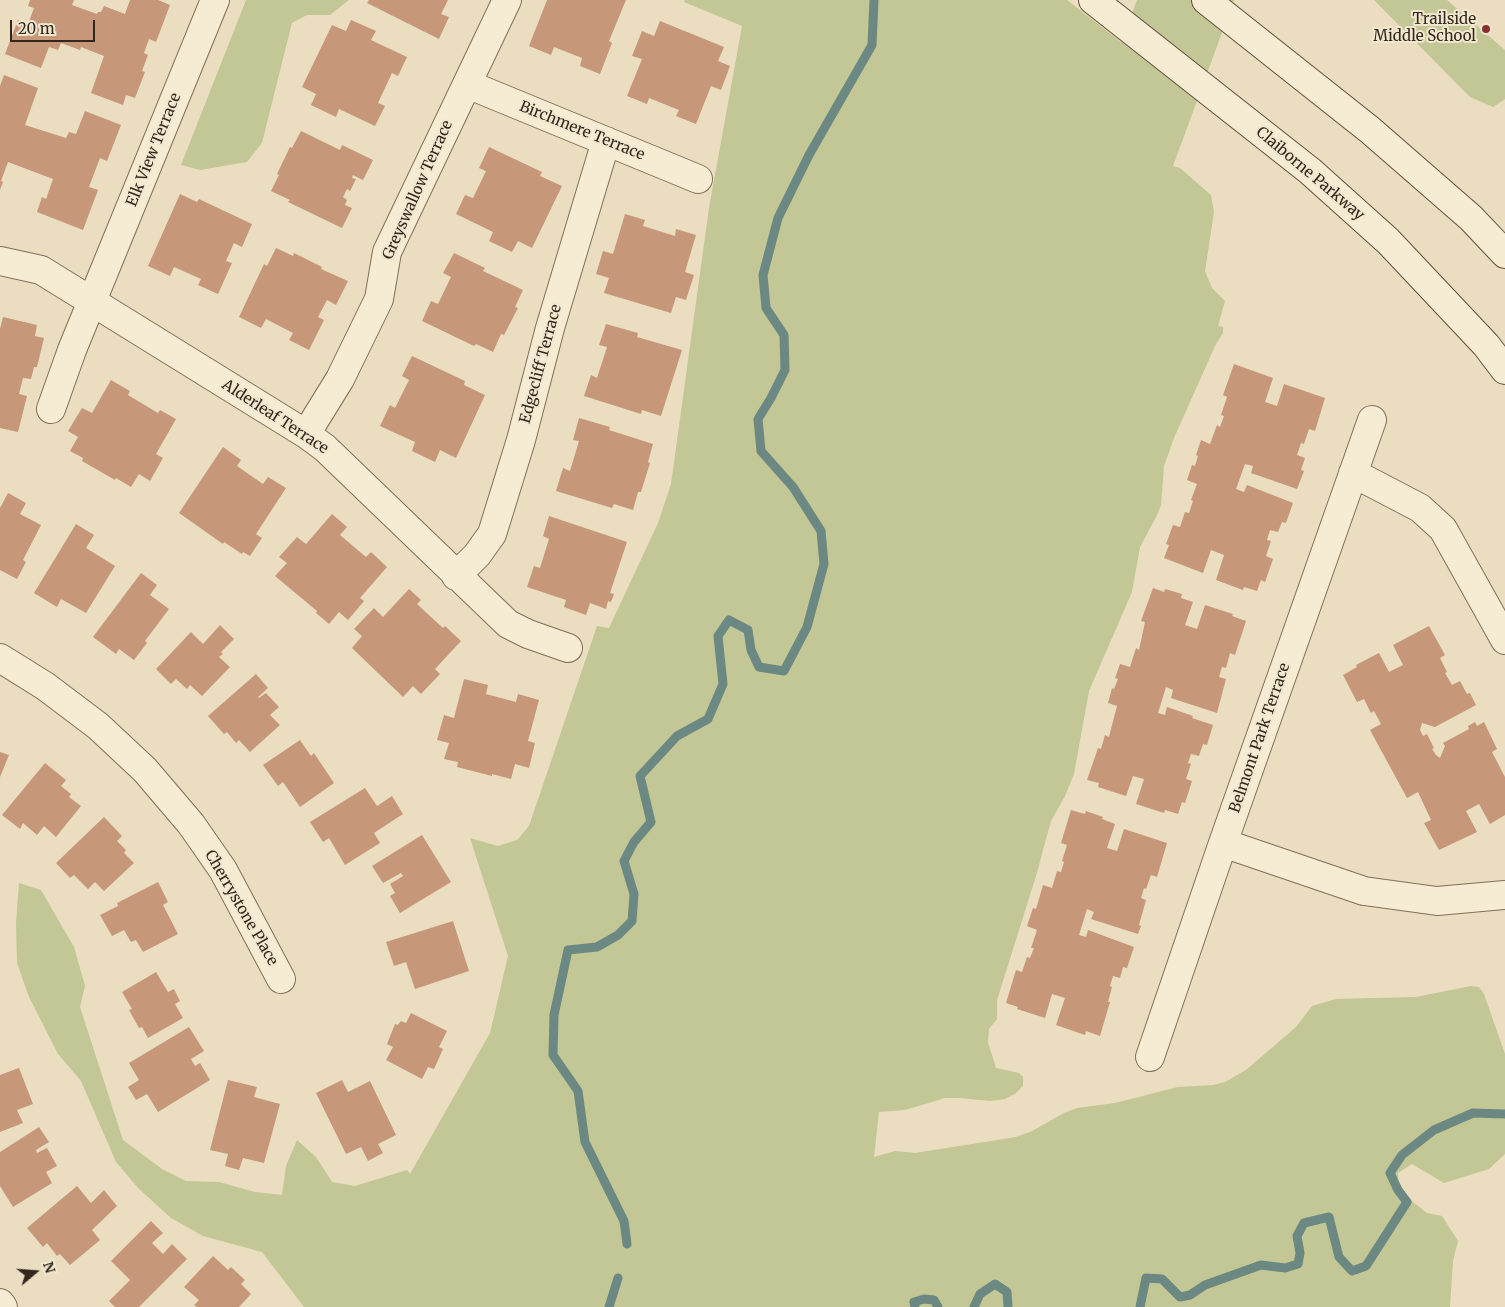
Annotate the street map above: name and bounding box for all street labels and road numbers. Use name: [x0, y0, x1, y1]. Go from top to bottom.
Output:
street label: Elk View Terrace: [123, 91, 185, 209]
street label: Birchmere Terrace: [517, 98, 647, 164]
street label: Greyswallow Terrace: [379, 118, 457, 262]
street label: Claiborne Parkway: [1252, 123, 1368, 225]
street label: Edgecliff Terrace: [516, 303, 566, 425]
street label: Alderleaf Terrace: [219, 376, 331, 458]
street label: Belmont Park Terrace: [1226, 661, 1294, 815]
street label: Cherrystone Place: [201, 847, 281, 969]

